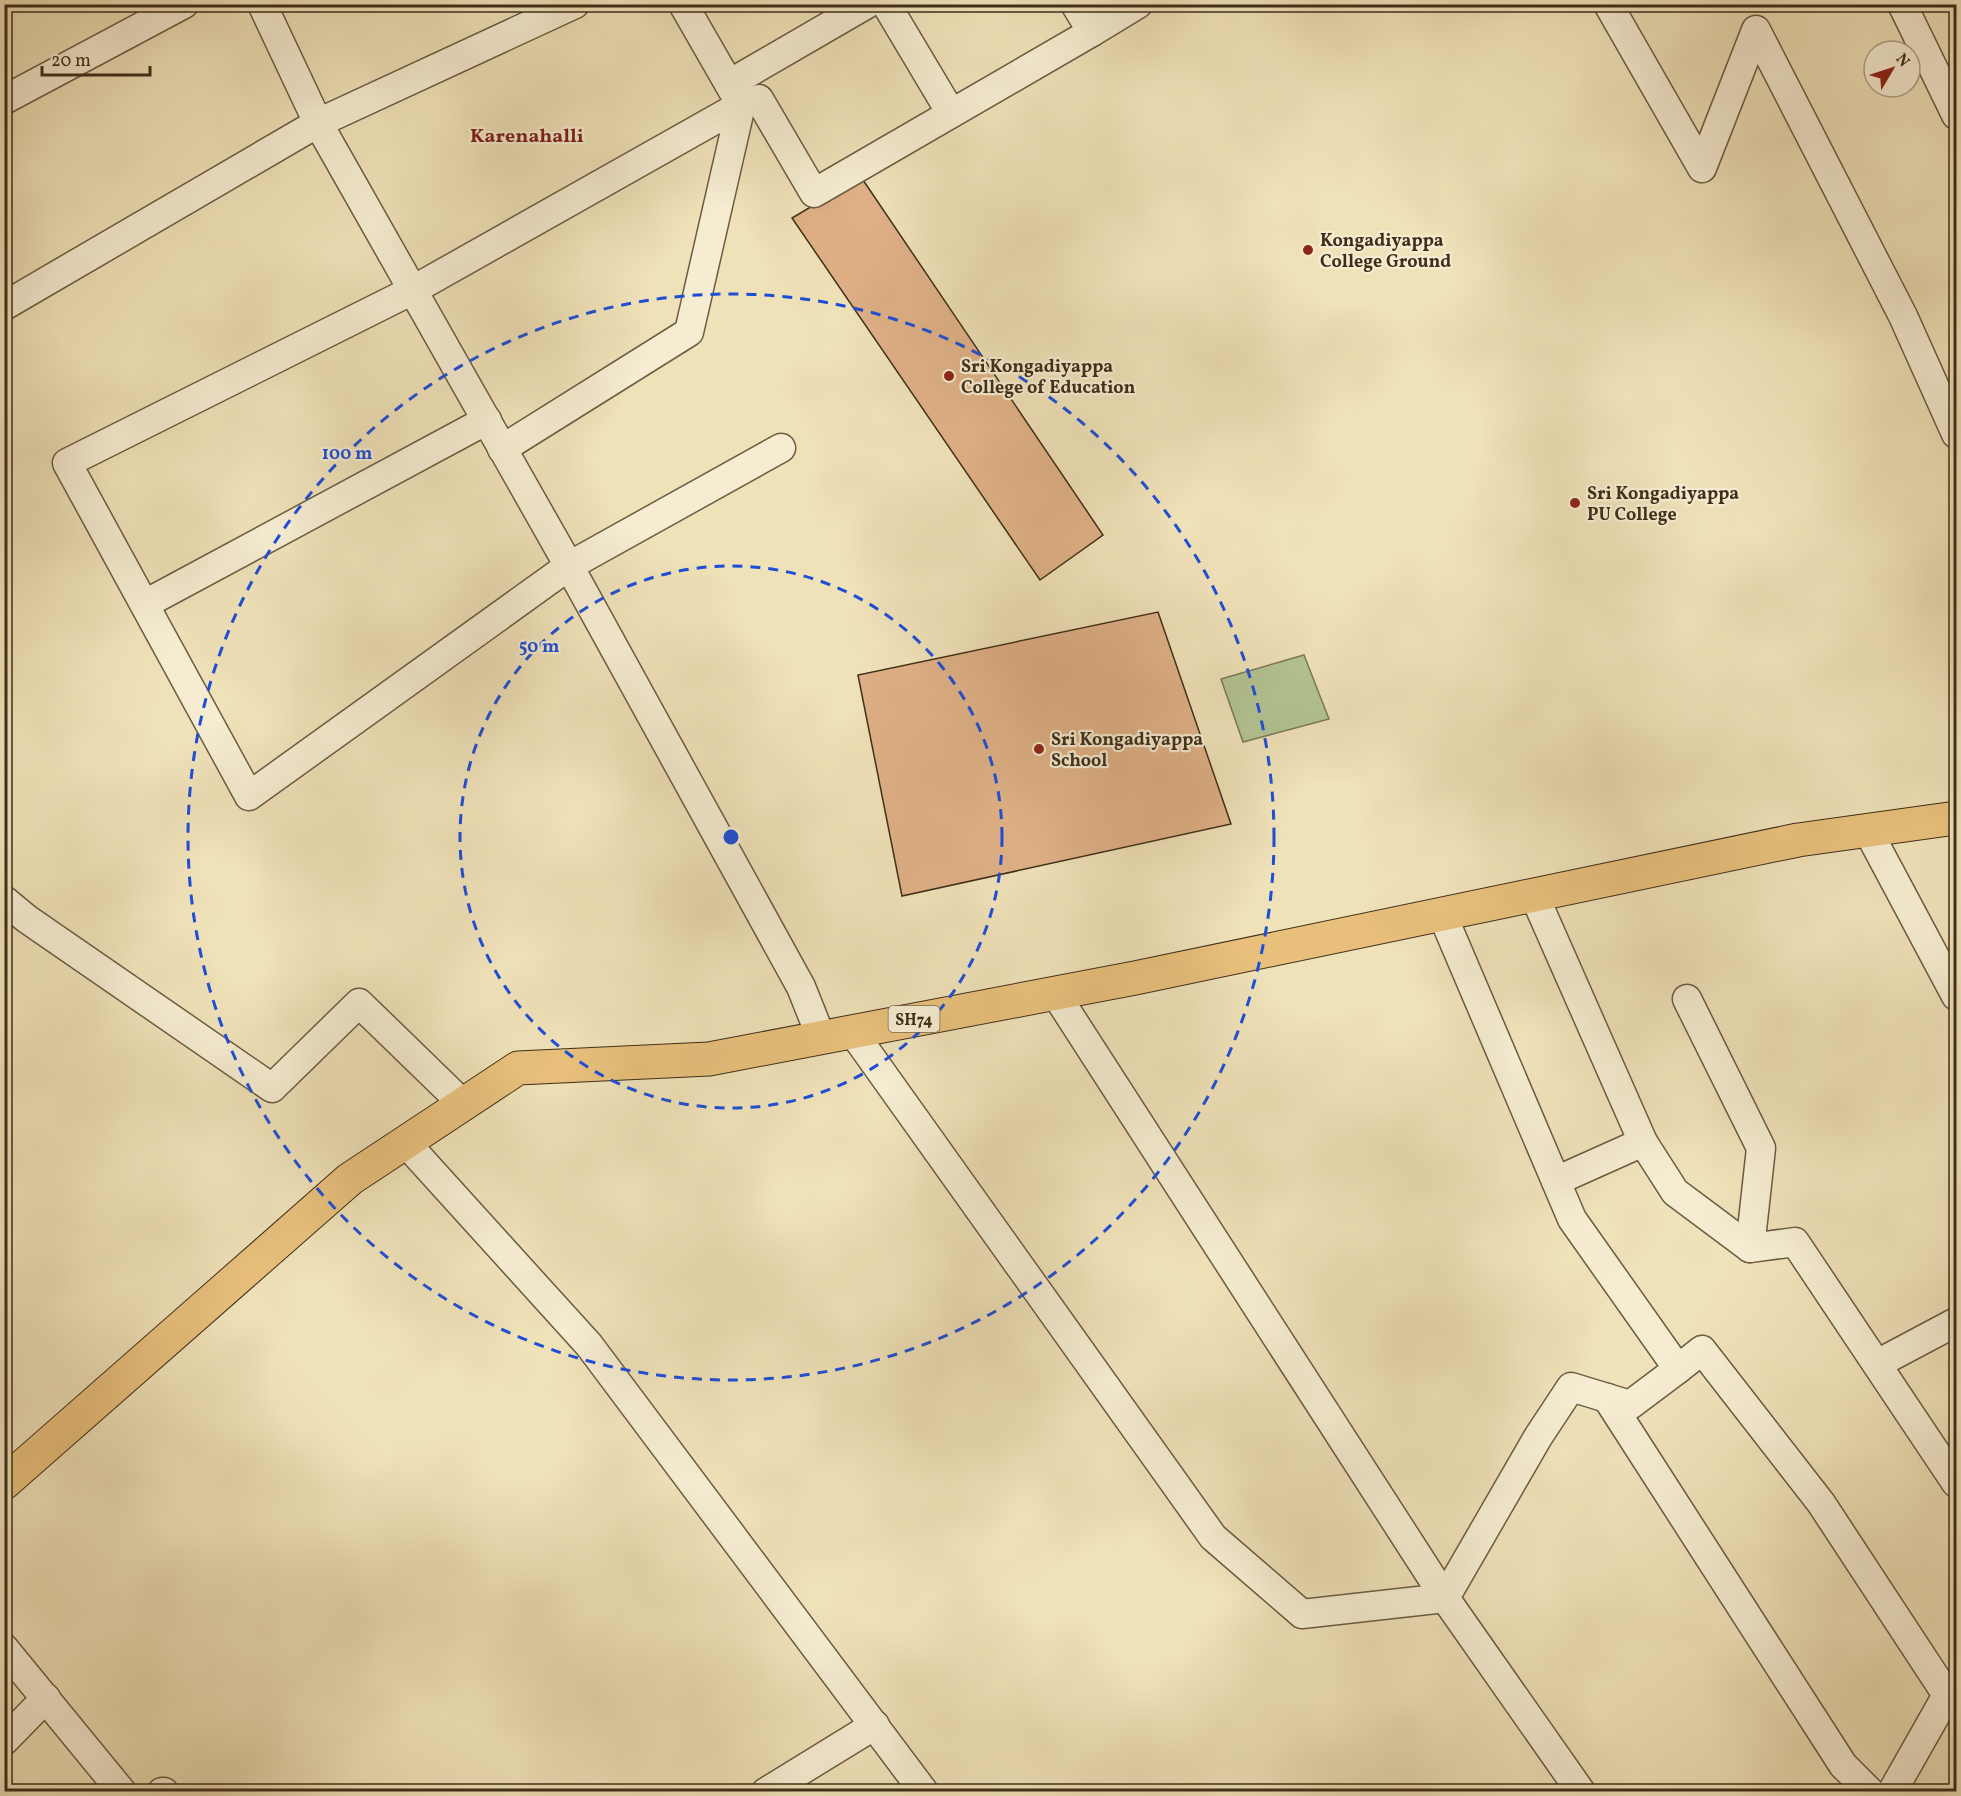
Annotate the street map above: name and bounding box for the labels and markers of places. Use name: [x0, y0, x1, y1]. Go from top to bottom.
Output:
place label: Kongadiyappa College Ground: [1320, 229, 1451, 275]
marker: Kongadiyappa College Ground: [1301, 243, 1315, 257]
place label: Sri Kongadiyappa College of Education: [961, 355, 1136, 401]
marker: Sri Kongadiyappa College of Education: [942, 369, 956, 383]
place label: Sri Kongadiyappa PU College: [1587, 482, 1739, 528]
marker: Sri Kongadiyappa PU College: [1568, 496, 1582, 510]
place label: Sri Kongadiyappa School: [1051, 728, 1203, 774]
marker: Sri Kongadiyappa School: [1032, 742, 1046, 756]
centre of rings: [721, 827, 741, 847]

